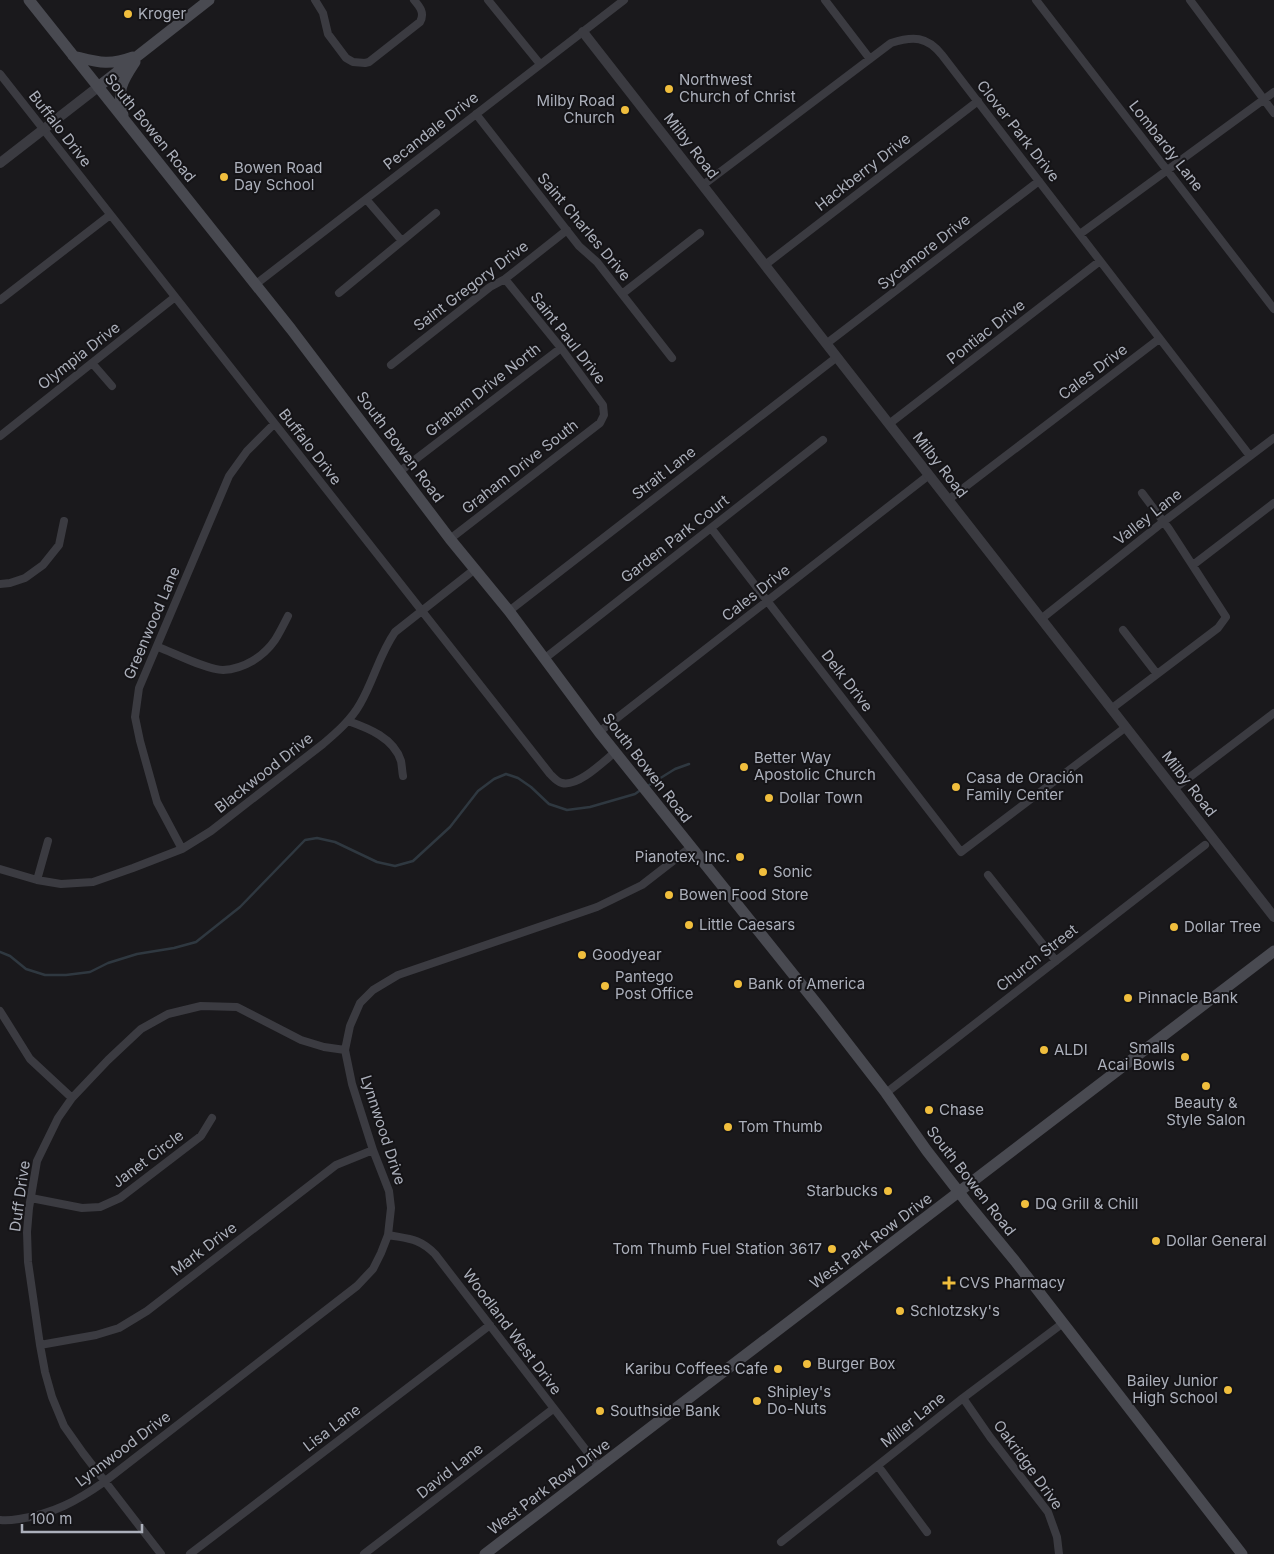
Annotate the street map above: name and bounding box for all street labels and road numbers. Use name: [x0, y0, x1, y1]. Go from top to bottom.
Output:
street label: South Bowen Road: [101, 70, 200, 186]
street label: Clover Park Drive: [973, 76, 1064, 185]
street label: Buffalo Drive: [25, 87, 96, 171]
street label: Pecandale Drive: [379, 88, 482, 174]
street label: Lombardy Lane: [1125, 96, 1208, 195]
street label: Milby Road: [660, 109, 723, 182]
street label: Hackberry Drive: [811, 128, 914, 215]
street label: Saint Charles Drive: [534, 169, 635, 285]
street label: Sycamore Drive: [873, 209, 974, 294]
street label: Saint Gregory Drive: [409, 236, 532, 335]
street label: Saint Paul Drive: [527, 288, 610, 388]
street label: Pontiac Drive: [943, 295, 1029, 368]
street label: Olympia Drive: [34, 318, 124, 394]
street label: Graham Drive North: [421, 339, 544, 441]
street label: Cales Drive: [1055, 340, 1131, 404]
street label: South Bowen Road: [352, 387, 448, 506]
street label: Buffalo Drive: [275, 405, 346, 489]
street label: Graham Drive South: [458, 415, 582, 518]
street label: Milby Road: [909, 428, 972, 501]
street label: Strait Lane: [628, 442, 699, 503]
street label: Valley Lane: [1110, 484, 1185, 549]
street label: Garden Park Court: [617, 490, 733, 587]
street label: Cales Drive: [718, 560, 794, 625]
street label: Greenwood Lane: [119, 563, 184, 682]
street label: Delk Drive: [817, 646, 877, 715]
street label: South Bowen Road: [599, 709, 696, 826]
street label: Blackwood Drive: [211, 728, 317, 817]
street label: Milby Road: [1158, 747, 1221, 820]
street label: Church Street: [992, 920, 1081, 995]
street label: Lynnwood Drive: [357, 1073, 410, 1187]
street label: South Bowen Road: [923, 1122, 1020, 1239]
street label: Janet Circle: [108, 1126, 187, 1192]
street label: Duff Drive: [5, 1159, 34, 1233]
street label: West Park Row Drive: [806, 1188, 936, 1293]
street label: Mark Drive: [167, 1218, 240, 1280]
street label: Woodland West Drive: [459, 1265, 566, 1398]
street label: Miller Lane: [877, 1388, 949, 1451]
street label: Lisa Lane: [299, 1400, 364, 1455]
street label: Lynnwood Drive: [71, 1407, 174, 1491]
street label: Oakridge Drive: [990, 1416, 1067, 1513]
street label: West Park Row Drive: [484, 1434, 614, 1539]
street label: David Lane: [413, 1439, 487, 1502]

